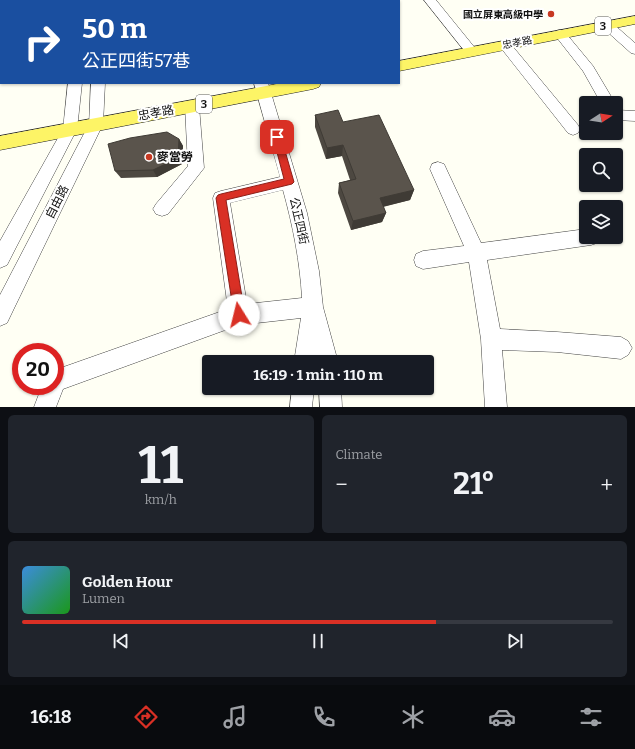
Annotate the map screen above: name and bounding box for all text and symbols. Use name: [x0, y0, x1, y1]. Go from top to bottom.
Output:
place label: 國立屏東高級中學: [463, 9, 543, 21]
marker: 國立屏東高級中學: [546, 9, 556, 19]
text: 50 m: [82, 12, 147, 45]
icon: right: [16, 16, 68, 68]
road number: 3: [595, 17, 611, 35]
street label: 忠孝路: [501, 34, 533, 52]
text: 公正四街57巷: [82, 50, 190, 72]
road number: 3: [196, 95, 212, 113]
north arrow: [579, 96, 623, 140]
map controls: [579, 96, 623, 244]
street label: 忠孝路: [137, 103, 175, 123]
pin: [260, 120, 294, 154]
icon: arrive: [266, 126, 288, 148]
button: search: [579, 148, 623, 192]
place label: 麥當勞: [157, 150, 193, 164]
marker: 麥當勞: [144, 152, 154, 162]
street label: 自由路: [43, 183, 71, 221]
street label: 公正四街: [287, 196, 311, 246]
button: layers: [579, 200, 623, 244]
position arrow: [218, 294, 260, 336]
speed limit sign: 20: [12, 343, 64, 395]
text: 16:19 · 1 min · 110 m: [253, 366, 383, 384]
text: 11: [138, 434, 183, 497]
text: Climate: [336, 447, 382, 462]
text: 21°: [453, 466, 495, 502]
text: −: [336, 471, 348, 498]
text: +: [600, 471, 613, 498]
text: km/h: [145, 492, 177, 507]
text: Golden Hour: [82, 573, 173, 591]
text: Lumen: [82, 591, 125, 606]
icon: previous: [110, 630, 132, 652]
icon: pause: [307, 630, 329, 652]
icon: next: [504, 630, 526, 652]
icon: directions: [132, 703, 160, 731]
icon: music: [221, 703, 249, 731]
icon: phone: [310, 703, 338, 731]
icon: climate: [399, 703, 427, 731]
icon: car: [488, 703, 516, 731]
icon: filters: [577, 703, 605, 731]
text: 16:18: [30, 706, 72, 728]

